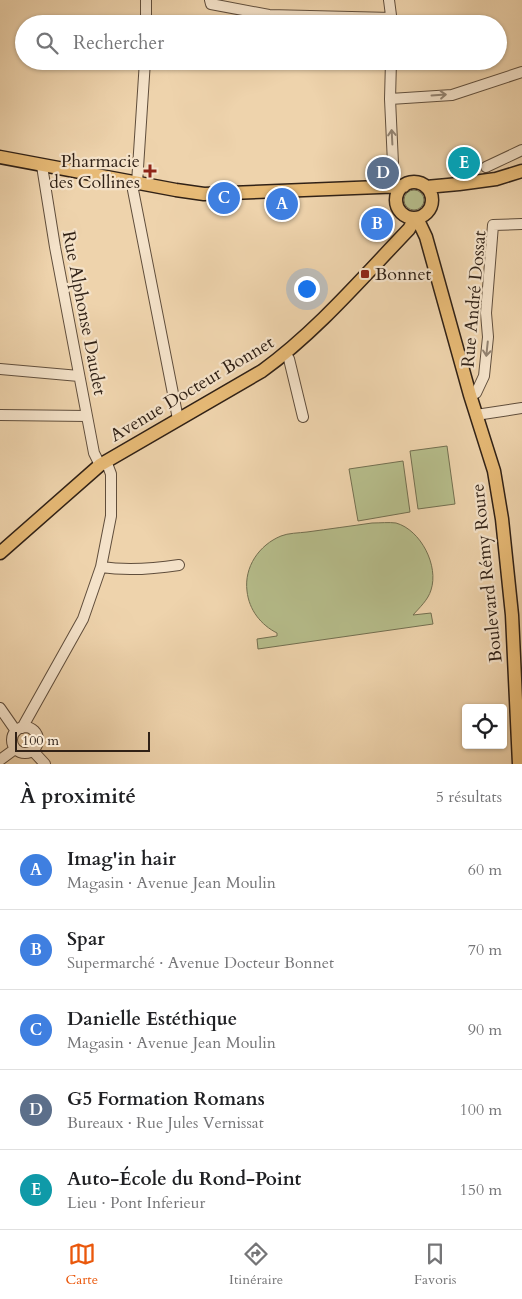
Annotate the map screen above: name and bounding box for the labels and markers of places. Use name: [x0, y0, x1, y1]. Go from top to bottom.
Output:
pin: E: [448, 144, 480, 182]
place label: Pharmacie des Collines: [49, 149, 140, 195]
pin: D: [367, 154, 399, 192]
marker: Pharmacie des Collines: [144, 165, 156, 177]
pin: C: [208, 179, 240, 217]
pin: A: [266, 185, 298, 223]
pin: B: [361, 205, 393, 243]
place label: Bonnet: [375, 262, 432, 287]
marker: Bonnet: [359, 268, 371, 280]

